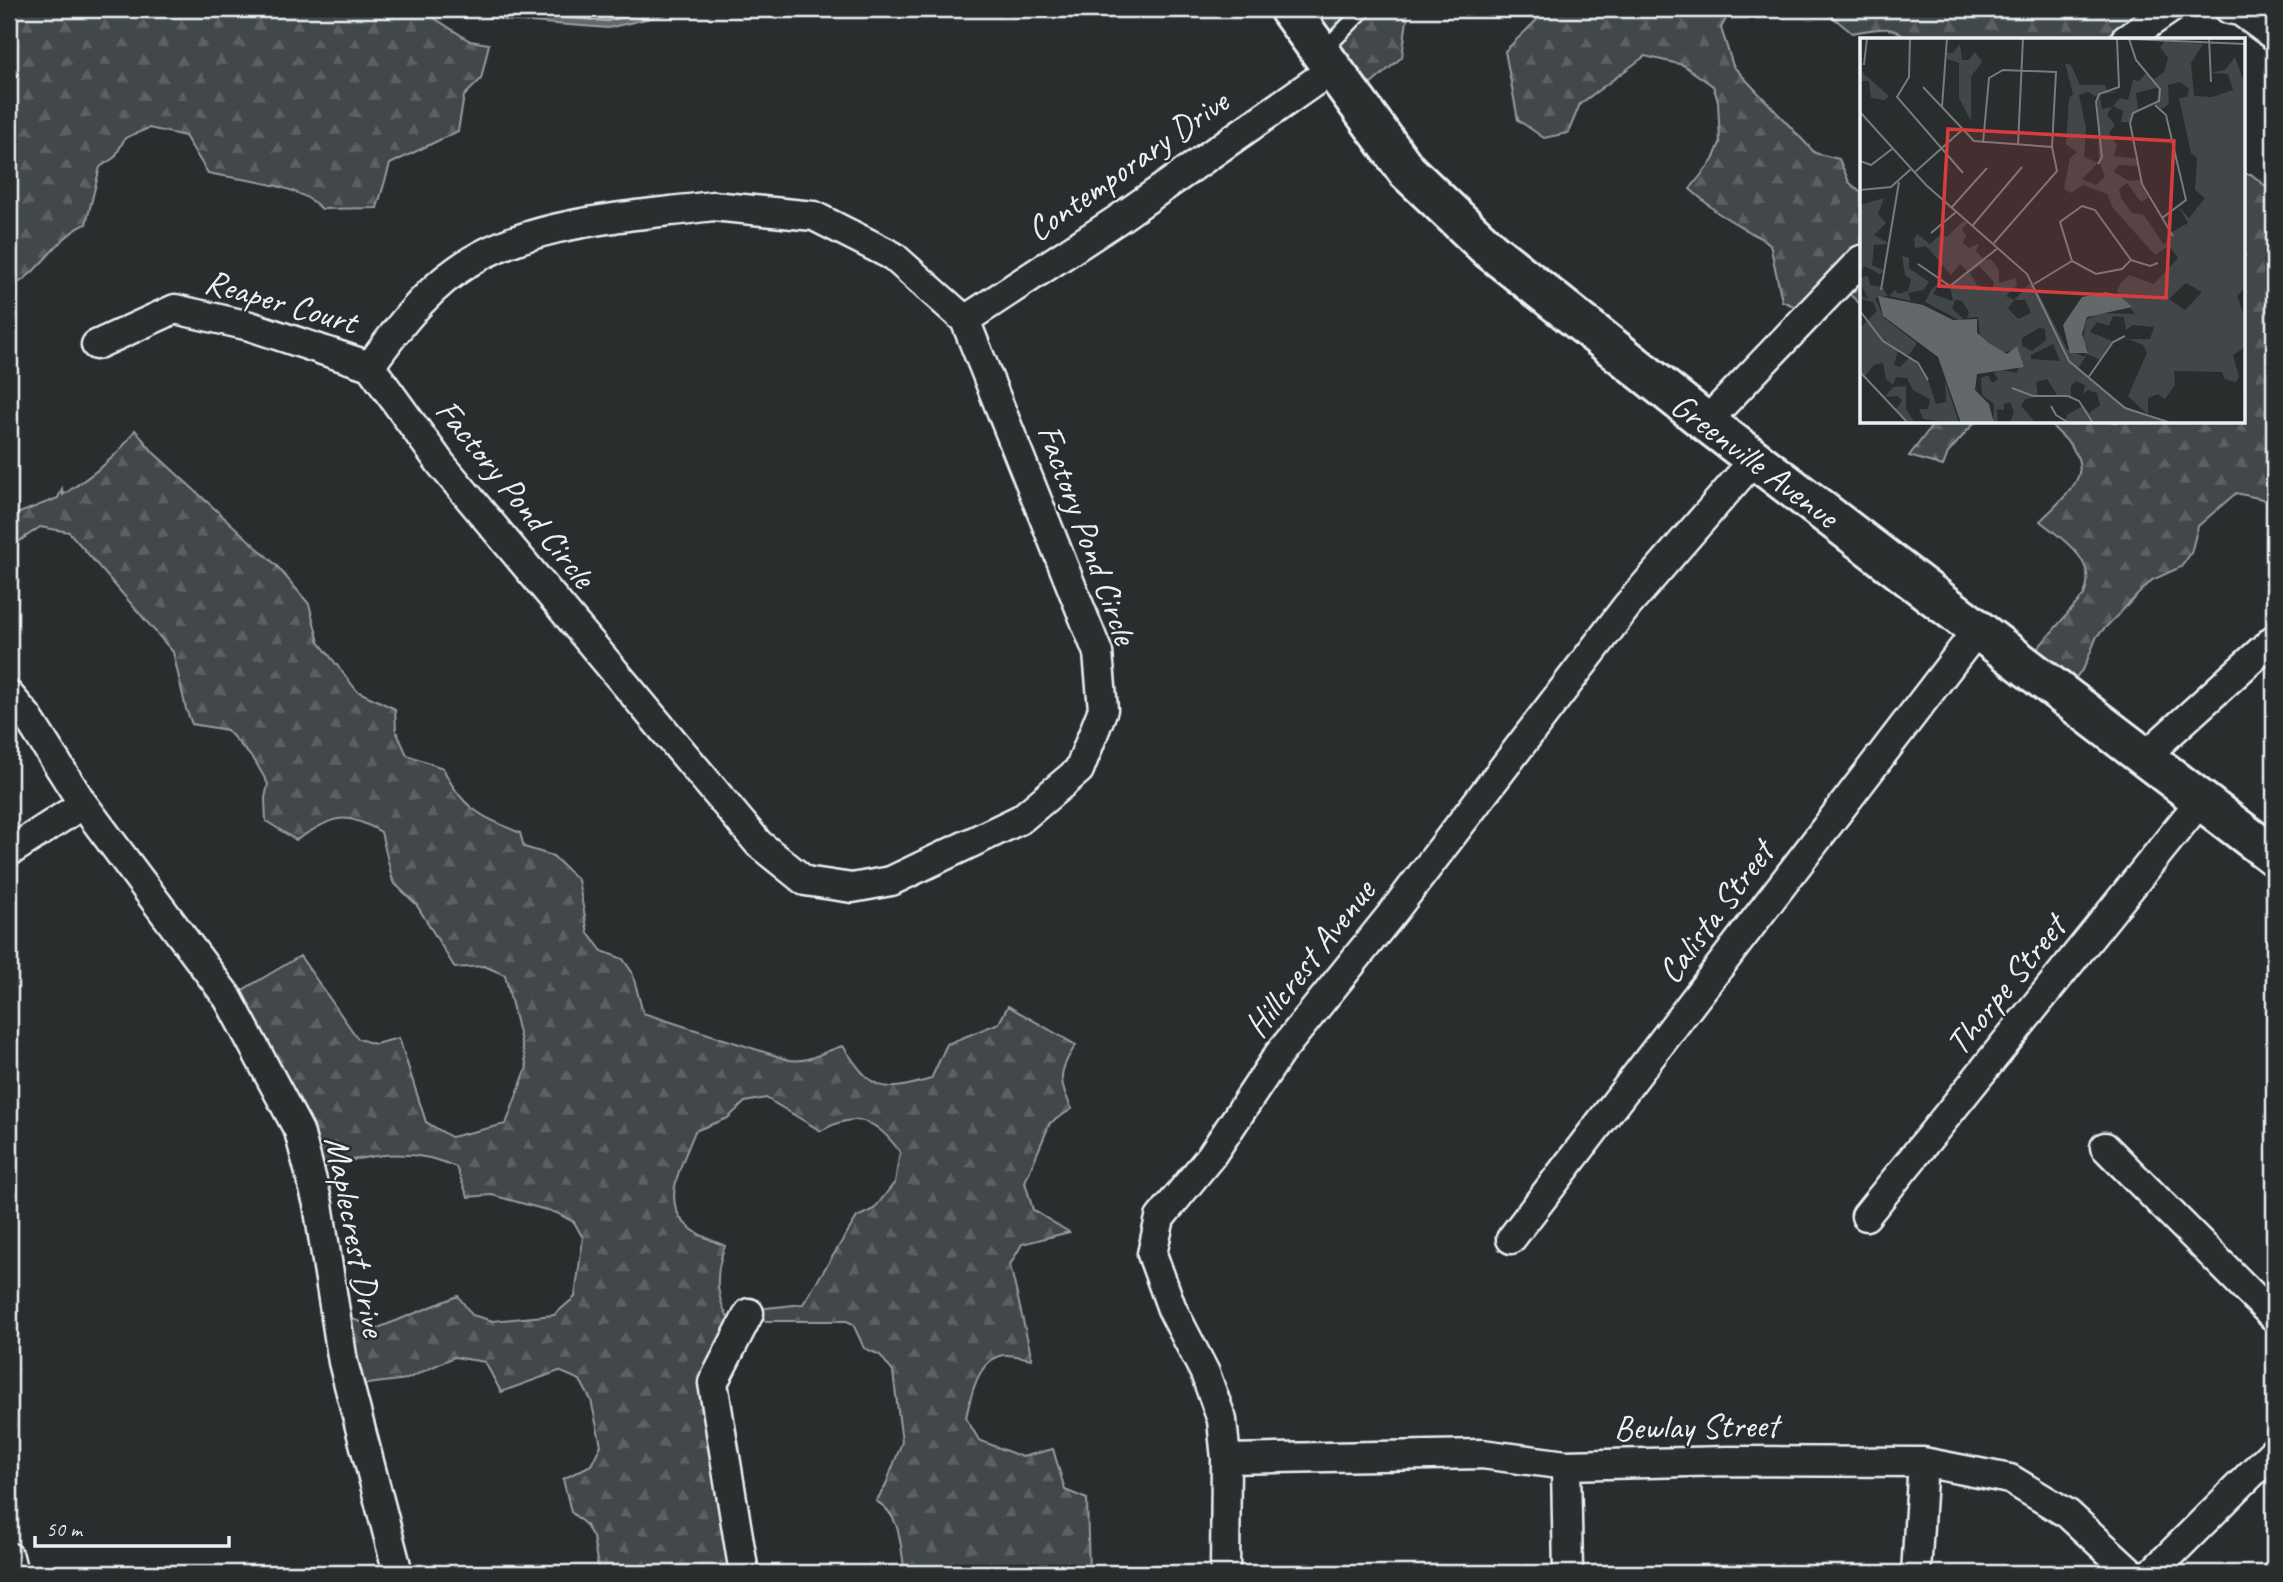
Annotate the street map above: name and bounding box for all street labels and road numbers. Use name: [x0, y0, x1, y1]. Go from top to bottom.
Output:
street label: Contemporary Drive: [1018, 78, 1239, 252]
street label: Reaper Court: [200, 258, 365, 345]
street label: Greenville Avenue: [1662, 383, 1850, 540]
street label: Factory Pond Circle: [426, 390, 607, 599]
street label: Factory Pond Circle: [1027, 418, 1149, 653]
street label: Calista Street: [1647, 829, 1786, 992]
street label: Hillcrest Avenue: [1234, 868, 1387, 1046]
street label: Thorpe Street: [1935, 903, 2078, 1064]
street label: Maplecrest Drive: [314, 1132, 397, 1343]
street label: Bewlay Street: [1613, 1402, 1783, 1450]

